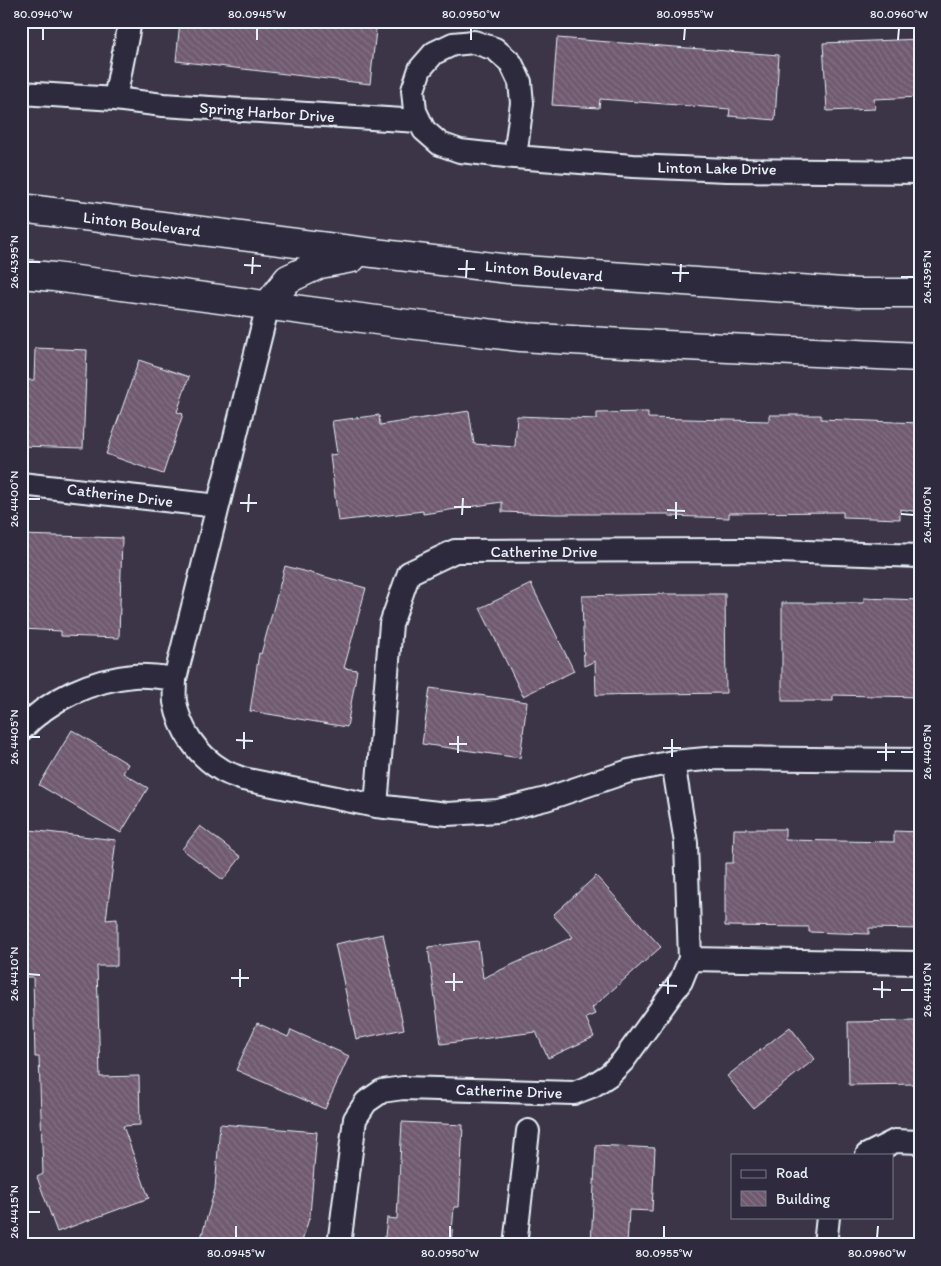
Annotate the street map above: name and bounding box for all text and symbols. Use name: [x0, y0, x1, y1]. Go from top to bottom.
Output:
text: 80.0940°W: [14, 7, 73, 21]
text: 80.0945°W: [228, 7, 286, 21]
text: 80.0950°W: [442, 7, 500, 21]
text: 80.0955°W: [657, 7, 714, 21]
text: 80.0960°W: [870, 7, 928, 21]
street label: Spring Harbor Drive: [199, 98, 335, 126]
street label: Linton Lake Drive: [657, 157, 777, 179]
street label: Linton Boulevard: [82, 207, 202, 241]
text: 26.4395°N: [7, 235, 21, 289]
text: 26.4395°N: [920, 250, 934, 304]
street label: Linton Boulevard: [484, 256, 604, 286]
text: 26.4400°N: [7, 471, 21, 527]
street label: Catherine Drive: [66, 479, 174, 511]
text: 26.4400°N: [920, 487, 934, 543]
street label: Catherine Drive: [491, 542, 598, 561]
text: 26.4405°N: [7, 709, 21, 765]
text: 26.4405°N: [920, 724, 934, 780]
text: 26.4410°N: [7, 947, 21, 1001]
text: 26.4410°N: [920, 963, 934, 1017]
street label: Catherine Drive: [455, 1080, 563, 1102]
legend: [731, 1154, 894, 1218]
text: Road: [776, 1164, 809, 1182]
text: 26.4415°N: [7, 1185, 21, 1239]
text: Building: [776, 1190, 830, 1208]
text: 80.0945°W: [207, 1246, 265, 1260]
text: 80.0950°W: [421, 1246, 479, 1260]
text: 80.0955°W: [636, 1246, 693, 1260]
text: 80.0960°W: [848, 1246, 906, 1260]

